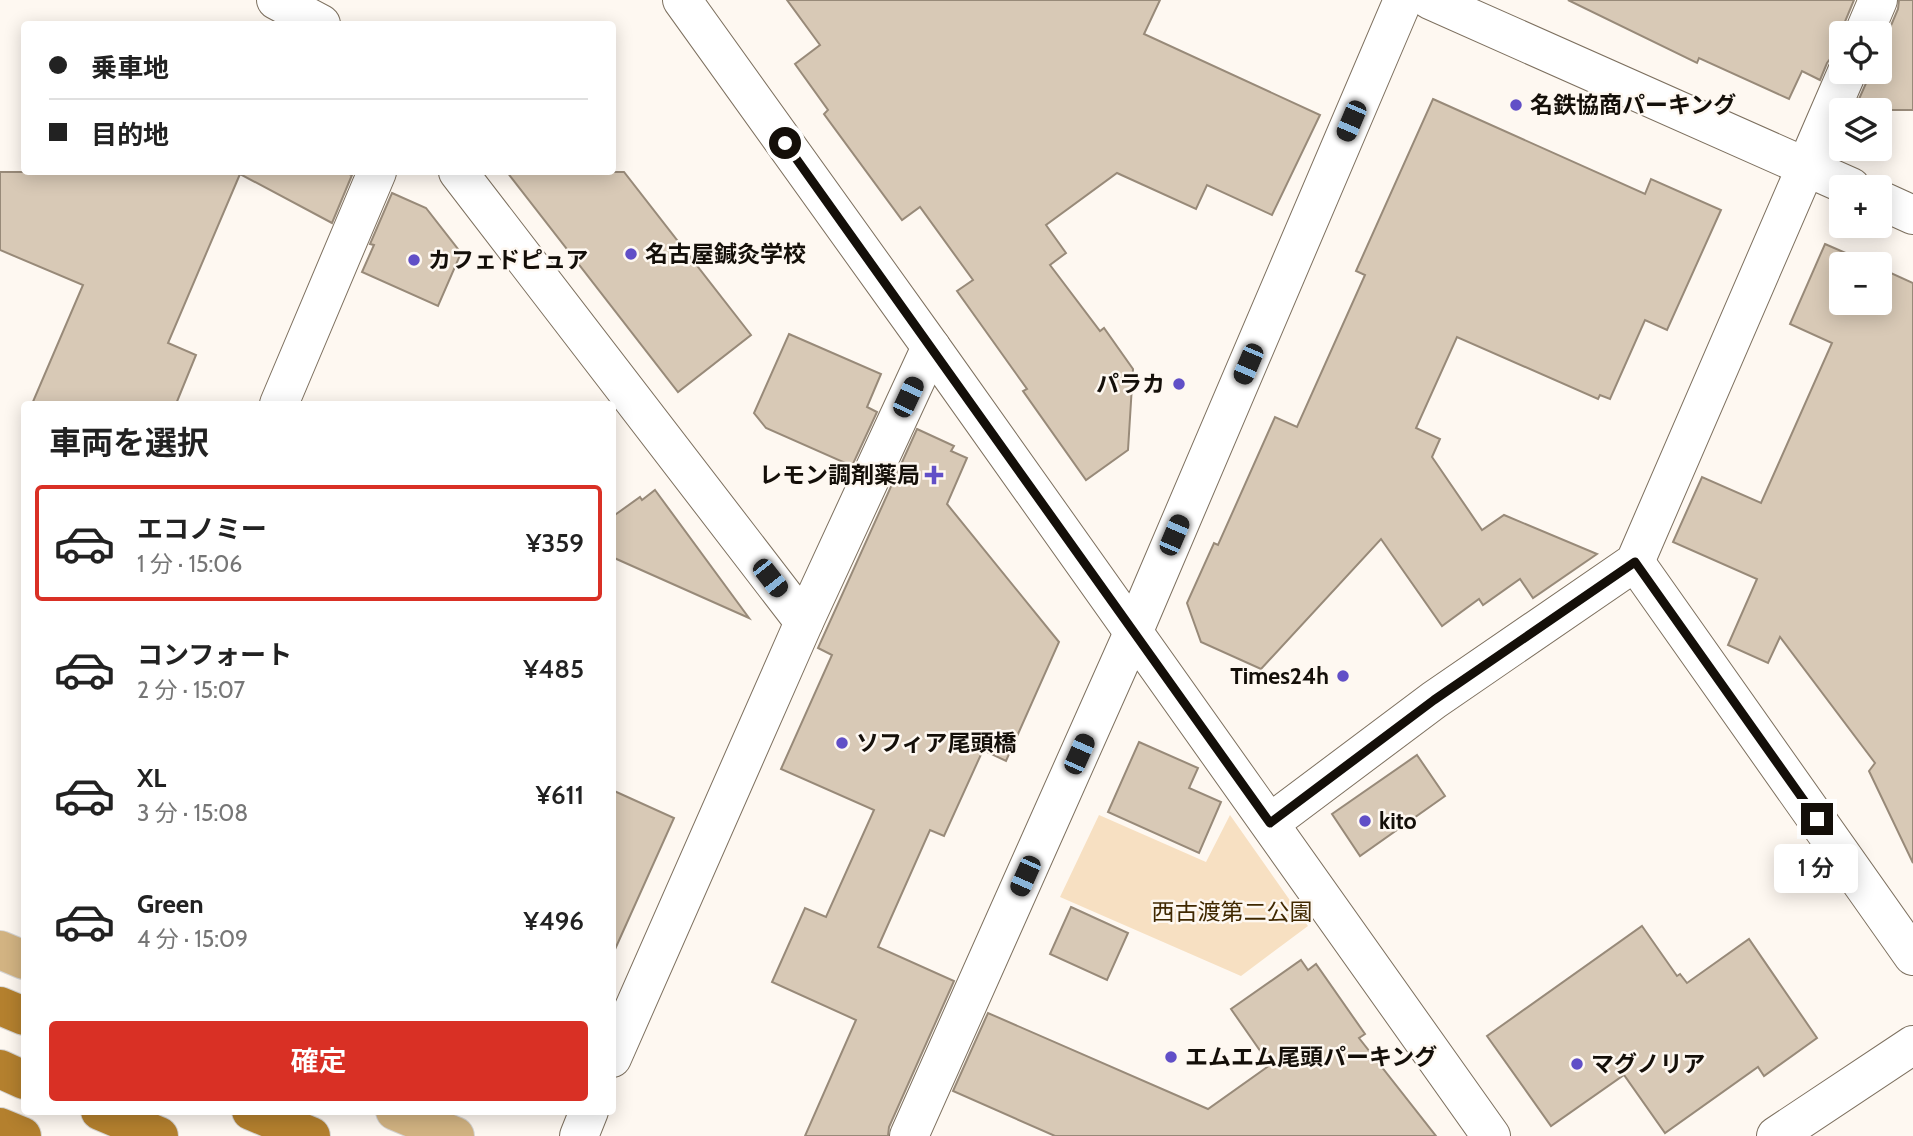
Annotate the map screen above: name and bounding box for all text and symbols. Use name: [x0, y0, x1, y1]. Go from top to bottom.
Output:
map controls: [1829, 21, 1892, 315]
button: locate: [1829, 21, 1892, 84]
text: 乗車地: [91, 52, 169, 84]
place label: 名鉄協商パーキング: [1530, 91, 1736, 119]
marker: 名鉄協商パーキング: [1508, 97, 1524, 113]
car: [1334, 98, 1369, 144]
button: layers: [1829, 98, 1892, 161]
text: 目的地: [91, 119, 169, 151]
route start: [769, 127, 801, 159]
button: +: [1829, 175, 1892, 238]
place label: 名古屋鍼灸学校: [645, 240, 806, 268]
place label: カフェドピュア: [428, 246, 589, 274]
marker: 名古屋鍼灸学校: [623, 246, 639, 262]
marker: カフェドピュア: [406, 252, 422, 268]
button: −: [1829, 252, 1892, 315]
car: [1231, 341, 1266, 387]
place label: パラカ: [1096, 370, 1165, 398]
car: [890, 374, 927, 420]
marker: パラカ: [1171, 376, 1187, 392]
text: 車両を選択: [49, 423, 209, 462]
place label: レモン調剤薬局: [759, 461, 920, 489]
marker: レモン調剤薬局: [926, 467, 942, 483]
icon: car: [53, 512, 116, 575]
car: [1157, 512, 1192, 558]
text: エコノミー: [137, 513, 267, 545]
text: ¥359: [526, 527, 584, 559]
text: 1 分 · 15:06: [137, 550, 242, 578]
car: [749, 555, 792, 601]
icon: car: [53, 638, 116, 701]
text: コンフォート: [137, 639, 292, 671]
text: ¥485: [523, 653, 584, 685]
place label: Times24h: [1230, 662, 1329, 690]
marker: Times24h: [1335, 668, 1351, 684]
text: 2 分 · 15:07: [137, 676, 245, 704]
place label: ソフィア尾頭橋: [856, 729, 1017, 757]
car: [1061, 731, 1098, 777]
marker: ソフィア尾頭橋: [834, 735, 850, 751]
text: XL: [137, 762, 166, 794]
icon: car: [53, 764, 116, 827]
text: ¥611: [536, 779, 584, 811]
text: 3 分 · 15:08: [137, 799, 248, 827]
route end: [1801, 803, 1833, 835]
place label: kito: [1379, 807, 1417, 835]
marker: kito: [1357, 813, 1373, 829]
callout: 1 分: [1775, 844, 1859, 892]
car: [1007, 853, 1044, 899]
text: 1 分: [1798, 854, 1834, 882]
text: Green: [137, 888, 204, 920]
icon: car: [53, 890, 116, 953]
park label: 西古渡第二公園: [1152, 898, 1313, 926]
text: ¥496: [524, 905, 584, 937]
text: 4 分 · 15:09: [137, 925, 248, 953]
button: 確定: [49, 1021, 588, 1101]
place label: エムエム尾頭パーキング: [1185, 1043, 1437, 1071]
marker: エムエム尾頭パーキング: [1163, 1049, 1179, 1065]
place label: マグノリア: [1591, 1050, 1706, 1078]
marker: マグノリア: [1569, 1056, 1585, 1072]

